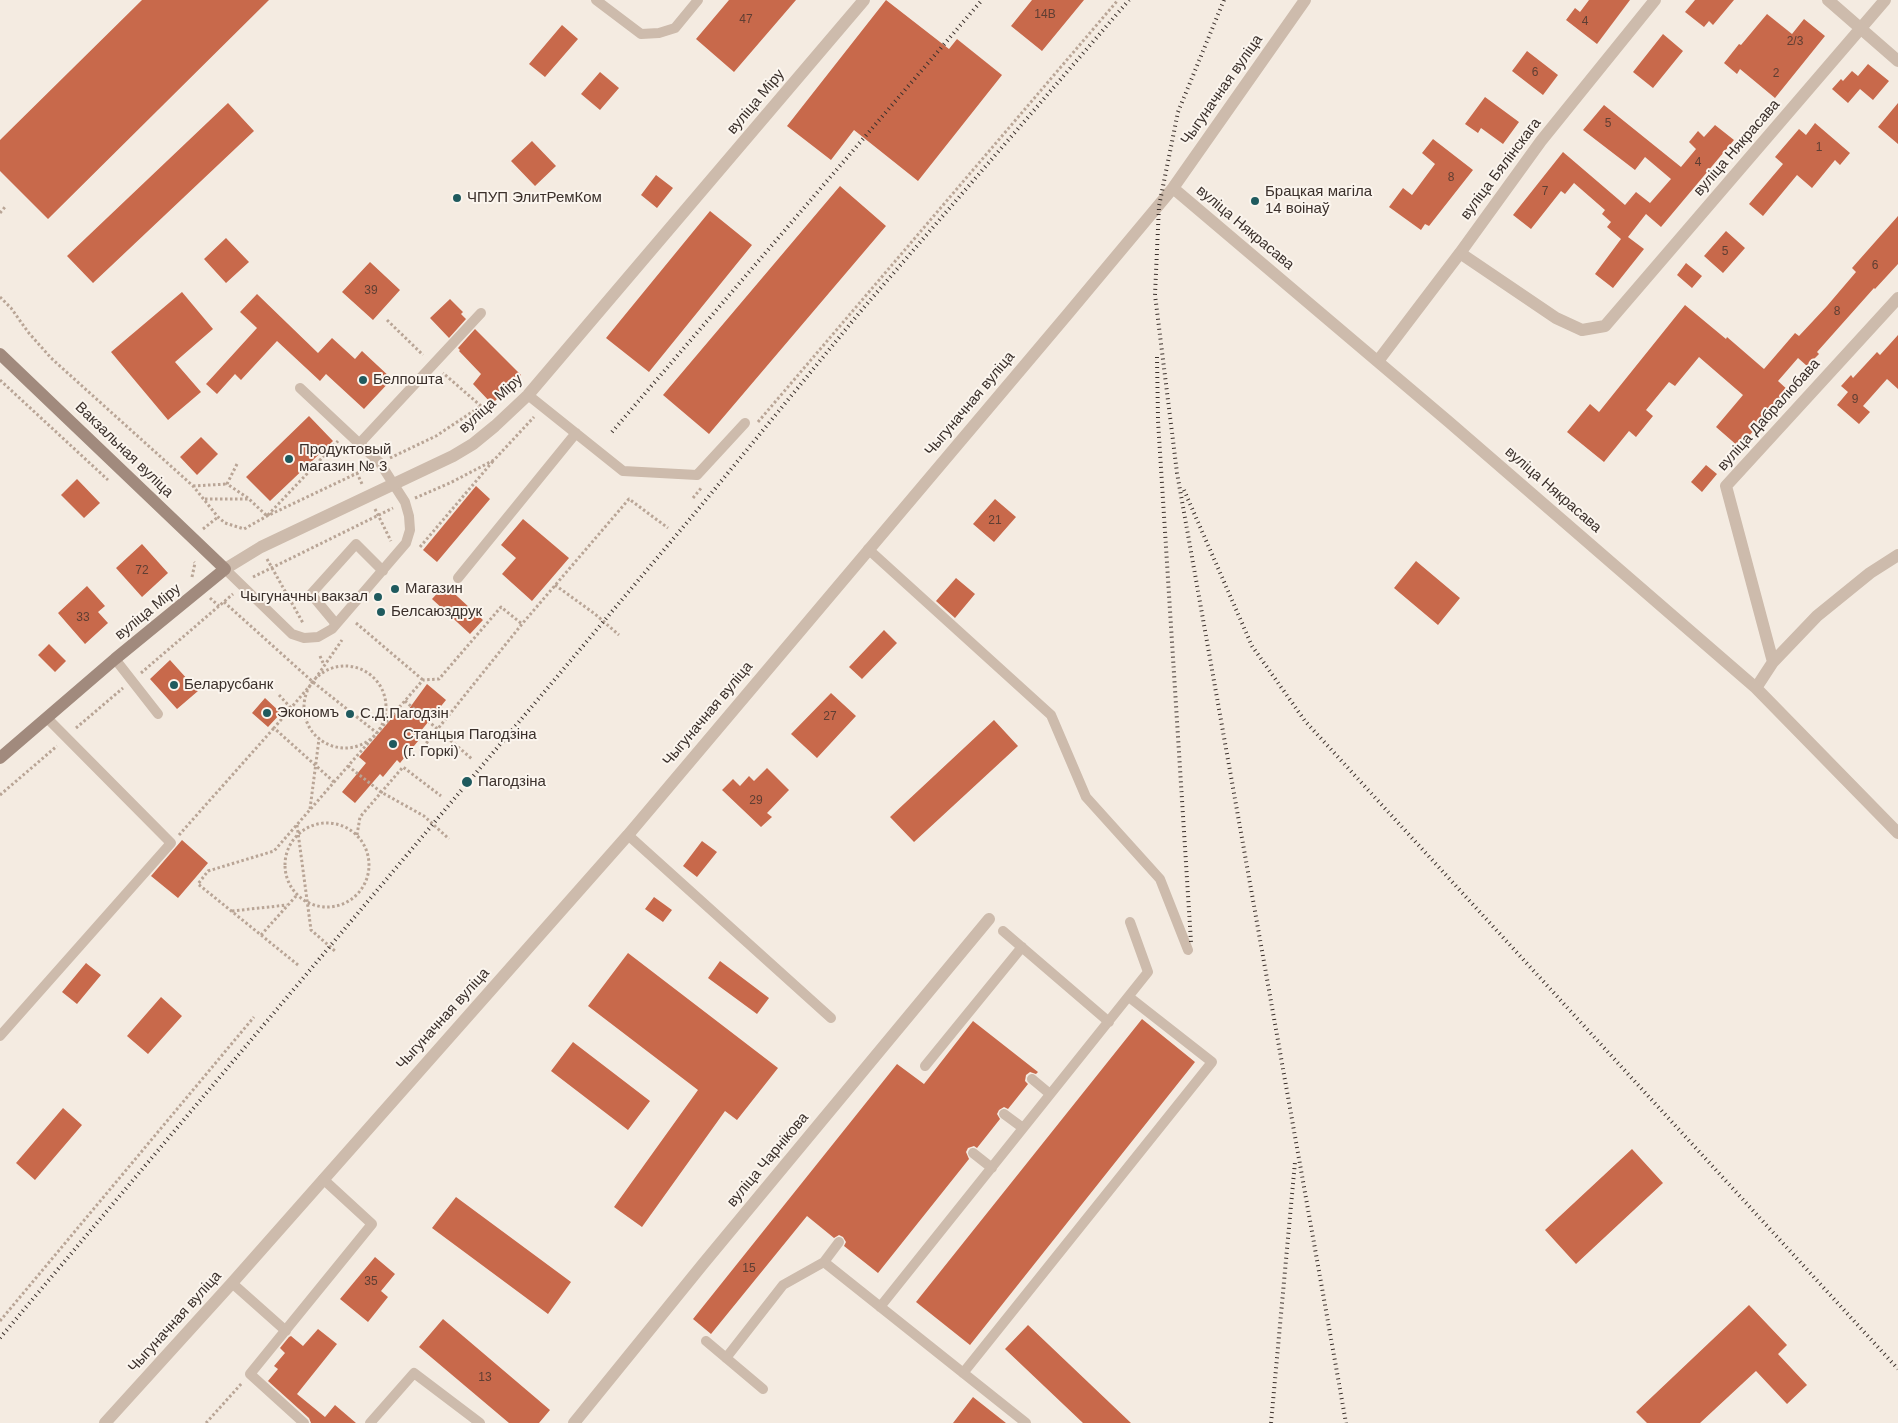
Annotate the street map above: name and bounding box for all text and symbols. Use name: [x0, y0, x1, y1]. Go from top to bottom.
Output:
house number: 14В: [1034, 8, 1056, 22]
house number: 47: [739, 13, 753, 27]
house number: 4: [1582, 15, 1588, 29]
street label: Чыгуначная вуліца: [1177, 31, 1267, 149]
house number: 2/3: [1787, 35, 1803, 49]
street label: вуліца Міру: [724, 66, 788, 138]
house number: 6: [1532, 66, 1538, 80]
house number: 2: [1773, 67, 1779, 81]
street label: вуліца Някрасава: [1690, 96, 1784, 200]
street label: вуліца Бялінскага: [1457, 115, 1545, 223]
house number: 5: [1605, 117, 1611, 131]
house number: 1: [1816, 141, 1822, 155]
house number: 4: [1695, 156, 1701, 170]
house number: 8: [1448, 171, 1454, 185]
street label: вуліца Някрасава: [1192, 182, 1298, 274]
place label: Брацкая магіла 14 воінаў: [1265, 183, 1372, 218]
house number: 7: [1542, 185, 1548, 199]
place label: ЧПУП ЭлитРемКом: [467, 189, 602, 207]
marker: ЧПУП ЭлитРемКом: [451, 192, 463, 204]
marker: Брацкая магіла 14 воінаў: [1249, 195, 1261, 207]
house number: 5: [1722, 245, 1728, 259]
house number: 6: [1872, 259, 1878, 273]
house number: 39: [364, 284, 378, 298]
house number: 8: [1834, 305, 1840, 319]
street label: Чыгуначная вуліца: [921, 348, 1019, 460]
street label: вуліца Дабралюбава: [1714, 355, 1824, 475]
place label: Белпошта: [373, 371, 443, 389]
street label: вуліца Міру: [455, 371, 527, 437]
marker: Белпошта: [357, 374, 369, 386]
house number: 9: [1852, 393, 1858, 407]
street label: Вакзальная вуліца: [71, 399, 177, 501]
place label: Продуктовый магазин № 3: [299, 441, 391, 476]
street label: вуліца Някрасава: [1501, 443, 1605, 537]
marker: Продуктовый магазин № 3: [283, 453, 295, 465]
house number: 21: [988, 514, 1002, 528]
house number: 72: [135, 564, 149, 578]
street label: вуліца Міру: [111, 580, 185, 644]
place label: Магазин: [405, 580, 463, 598]
marker: Магазин: [389, 583, 401, 595]
place label: Чыгуначны вакзал: [240, 588, 368, 606]
marker: Чыгуначны вакзал: [372, 591, 384, 603]
place label: Белсаюздрук: [391, 603, 482, 621]
marker: Белсаюздрук: [375, 606, 387, 618]
house number: 33: [76, 611, 90, 625]
street label: Чыгуначная вуліца: [659, 658, 757, 770]
place label: Беларусбанк: [184, 676, 273, 694]
marker: Беларусбанк: [168, 679, 180, 691]
place label: Экономъ: [277, 704, 339, 722]
place label: С.Д.Пагодзін: [360, 705, 449, 723]
marker: Экономъ: [261, 707, 273, 719]
marker: С.Д.Пагодзін: [344, 708, 356, 720]
house number: 27: [823, 710, 837, 724]
place label: Станцыя Пагодзіна (г. Горкі): [403, 726, 537, 761]
marker: Станцыя Пагодзіна (г. Горкі): [387, 738, 399, 750]
place label: Пагодзіна: [478, 773, 546, 791]
marker: Пагодзіна: [460, 775, 474, 789]
house number: 29: [749, 794, 763, 808]
street label: Чыгуначная вуліца: [393, 964, 493, 1074]
street label: вуліца Чарнікова: [723, 1109, 813, 1211]
house number: 15: [742, 1262, 756, 1276]
street label: Чыгуначная вуліца: [125, 1267, 225, 1377]
house number: 35: [364, 1275, 378, 1289]
house number: 13: [478, 1371, 492, 1385]

